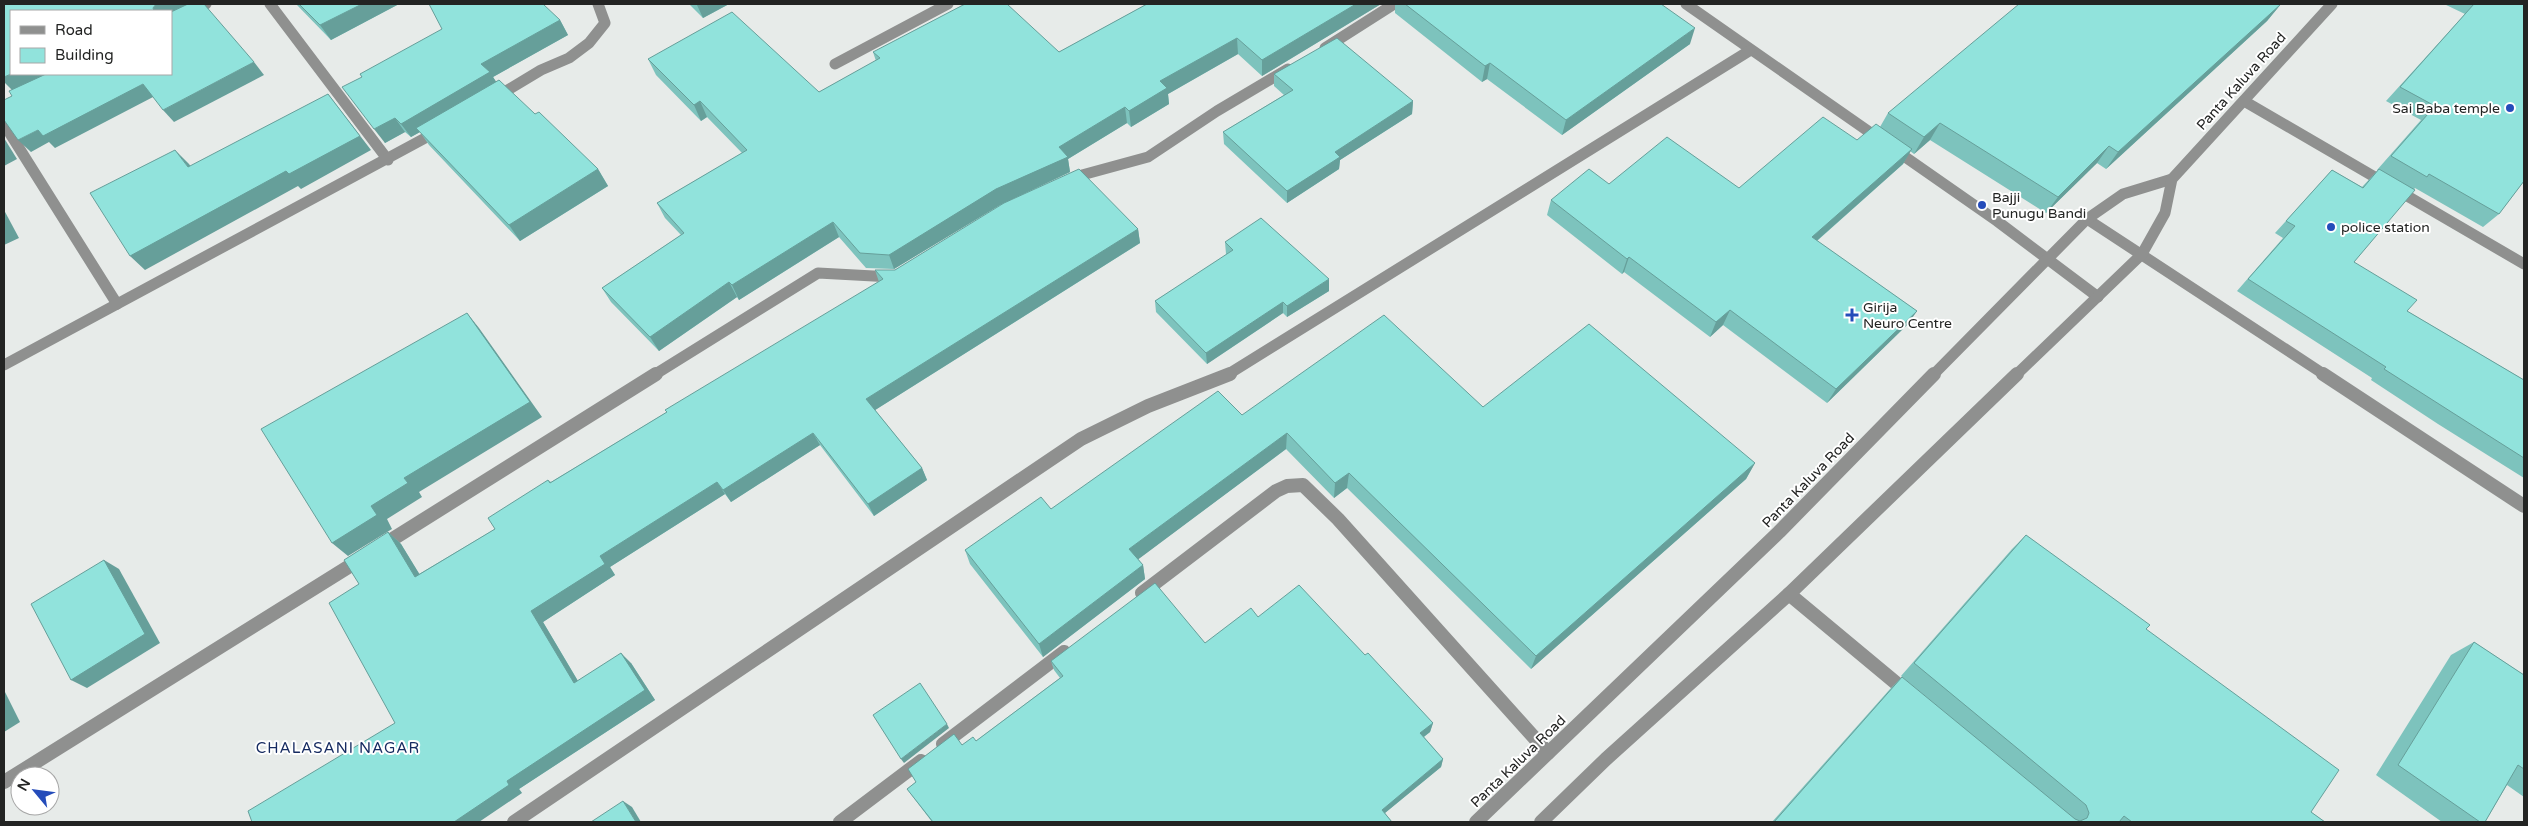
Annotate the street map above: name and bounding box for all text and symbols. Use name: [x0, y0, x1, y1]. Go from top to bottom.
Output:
legend: [10, 10, 172, 75]
text: Road: [55, 21, 93, 39]
street label: Panta Kaluva Road: [2193, 29, 2290, 134]
text: Building: [55, 46, 114, 64]
place label: Sai Baba temple: [2392, 100, 2500, 117]
marker: Sai Baba temple: [2504, 102, 2516, 114]
place label: Bajji Punugu Bandi: [1992, 189, 2086, 222]
marker: Bajji Punugu Bandi: [1976, 199, 1988, 211]
place label: police station: [2341, 219, 2430, 236]
marker: police station: [2325, 221, 2337, 233]
place label: Girija Neuro Centre: [1863, 299, 1952, 332]
marker: Girija Neuro Centre: [1845, 308, 1859, 322]
street label: Panta Kaluva Road: [1759, 429, 1858, 531]
street label: Panta Kaluva Road: [1467, 712, 1569, 811]
district label: CHALASANI NAGAR: [256, 739, 420, 757]
north arrow: [10, 766, 60, 816]
text: N: [14, 776, 34, 794]

